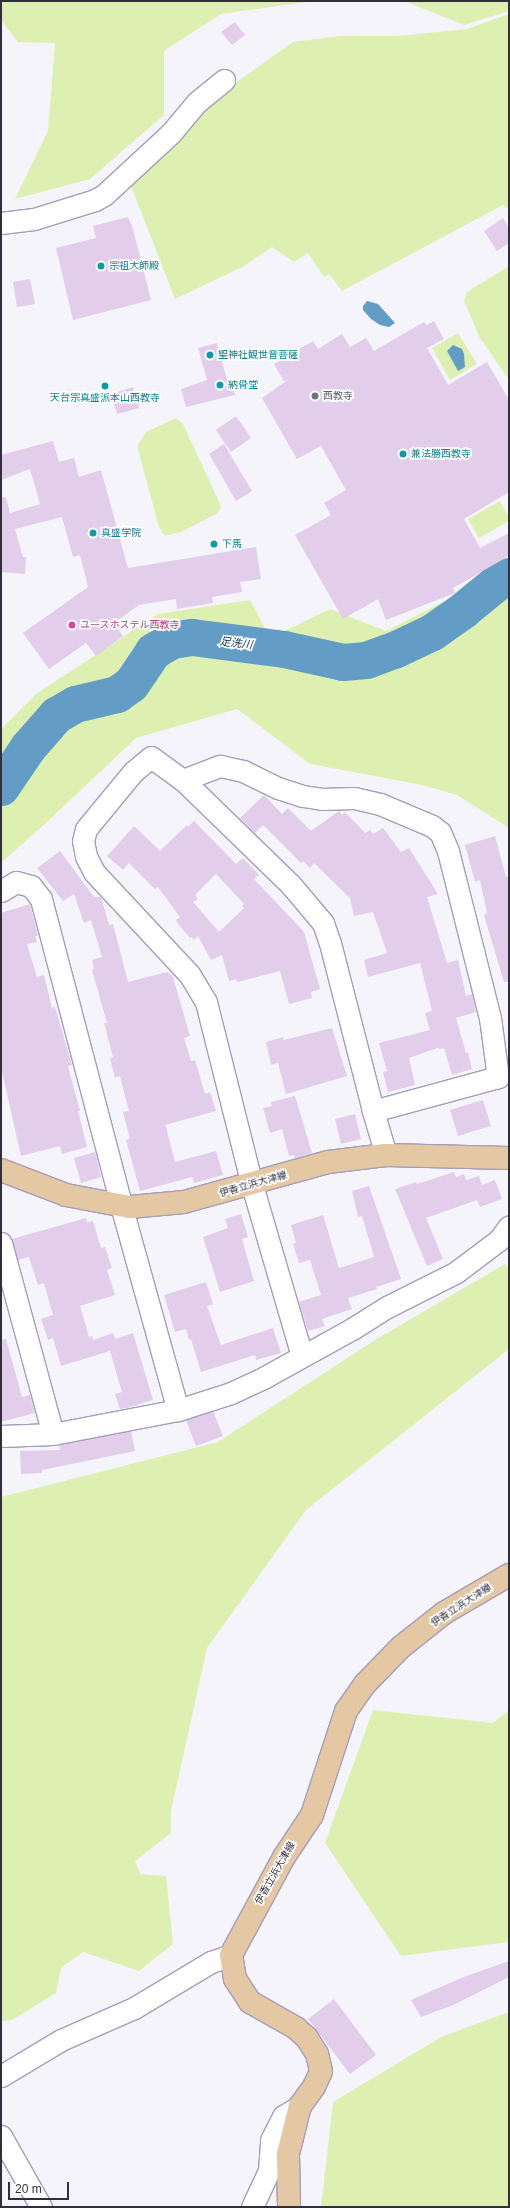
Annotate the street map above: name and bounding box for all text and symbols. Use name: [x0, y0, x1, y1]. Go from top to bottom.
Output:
place label: 宗祖大師殿: [109, 260, 159, 272]
marker: 宗祖大師殿: [96, 261, 106, 271]
place label: 聖神社観世音菩薩: [218, 349, 298, 361]
marker: 聖神社観世音菩薩: [205, 350, 215, 360]
place label: 納骨堂: [228, 379, 258, 391]
marker: 納骨堂: [215, 380, 225, 390]
marker: 天台宗真盛派本山西教寺: [100, 381, 110, 391]
place label: 西教寺: [323, 390, 353, 402]
marker: 西教寺: [310, 391, 320, 401]
place label: 天台宗真盛派本山西教寺: [50, 392, 160, 404]
place label: 兼法勝西教寺: [411, 448, 471, 460]
marker: 兼法勝西教寺: [398, 449, 408, 459]
place label: 真盛学院: [101, 527, 141, 539]
marker: 真盛学院: [88, 528, 98, 538]
place label: 下馬: [222, 538, 242, 550]
marker: 下馬: [209, 539, 219, 549]
place label: ユースホステル西教寺: [80, 619, 180, 631]
marker: ユースホステル西教寺: [67, 620, 77, 630]
water label: 足洗川: [219, 634, 253, 652]
street label: 伊香立浜大津線: [218, 1169, 288, 1199]
street label: 伊香立浜大津線: [428, 1581, 494, 1629]
street label: 伊香立浜大津線: [252, 1840, 298, 1906]
scale bar: [10, 2174, 71, 2200]
text: 20 m: [15, 2182, 42, 2196]

